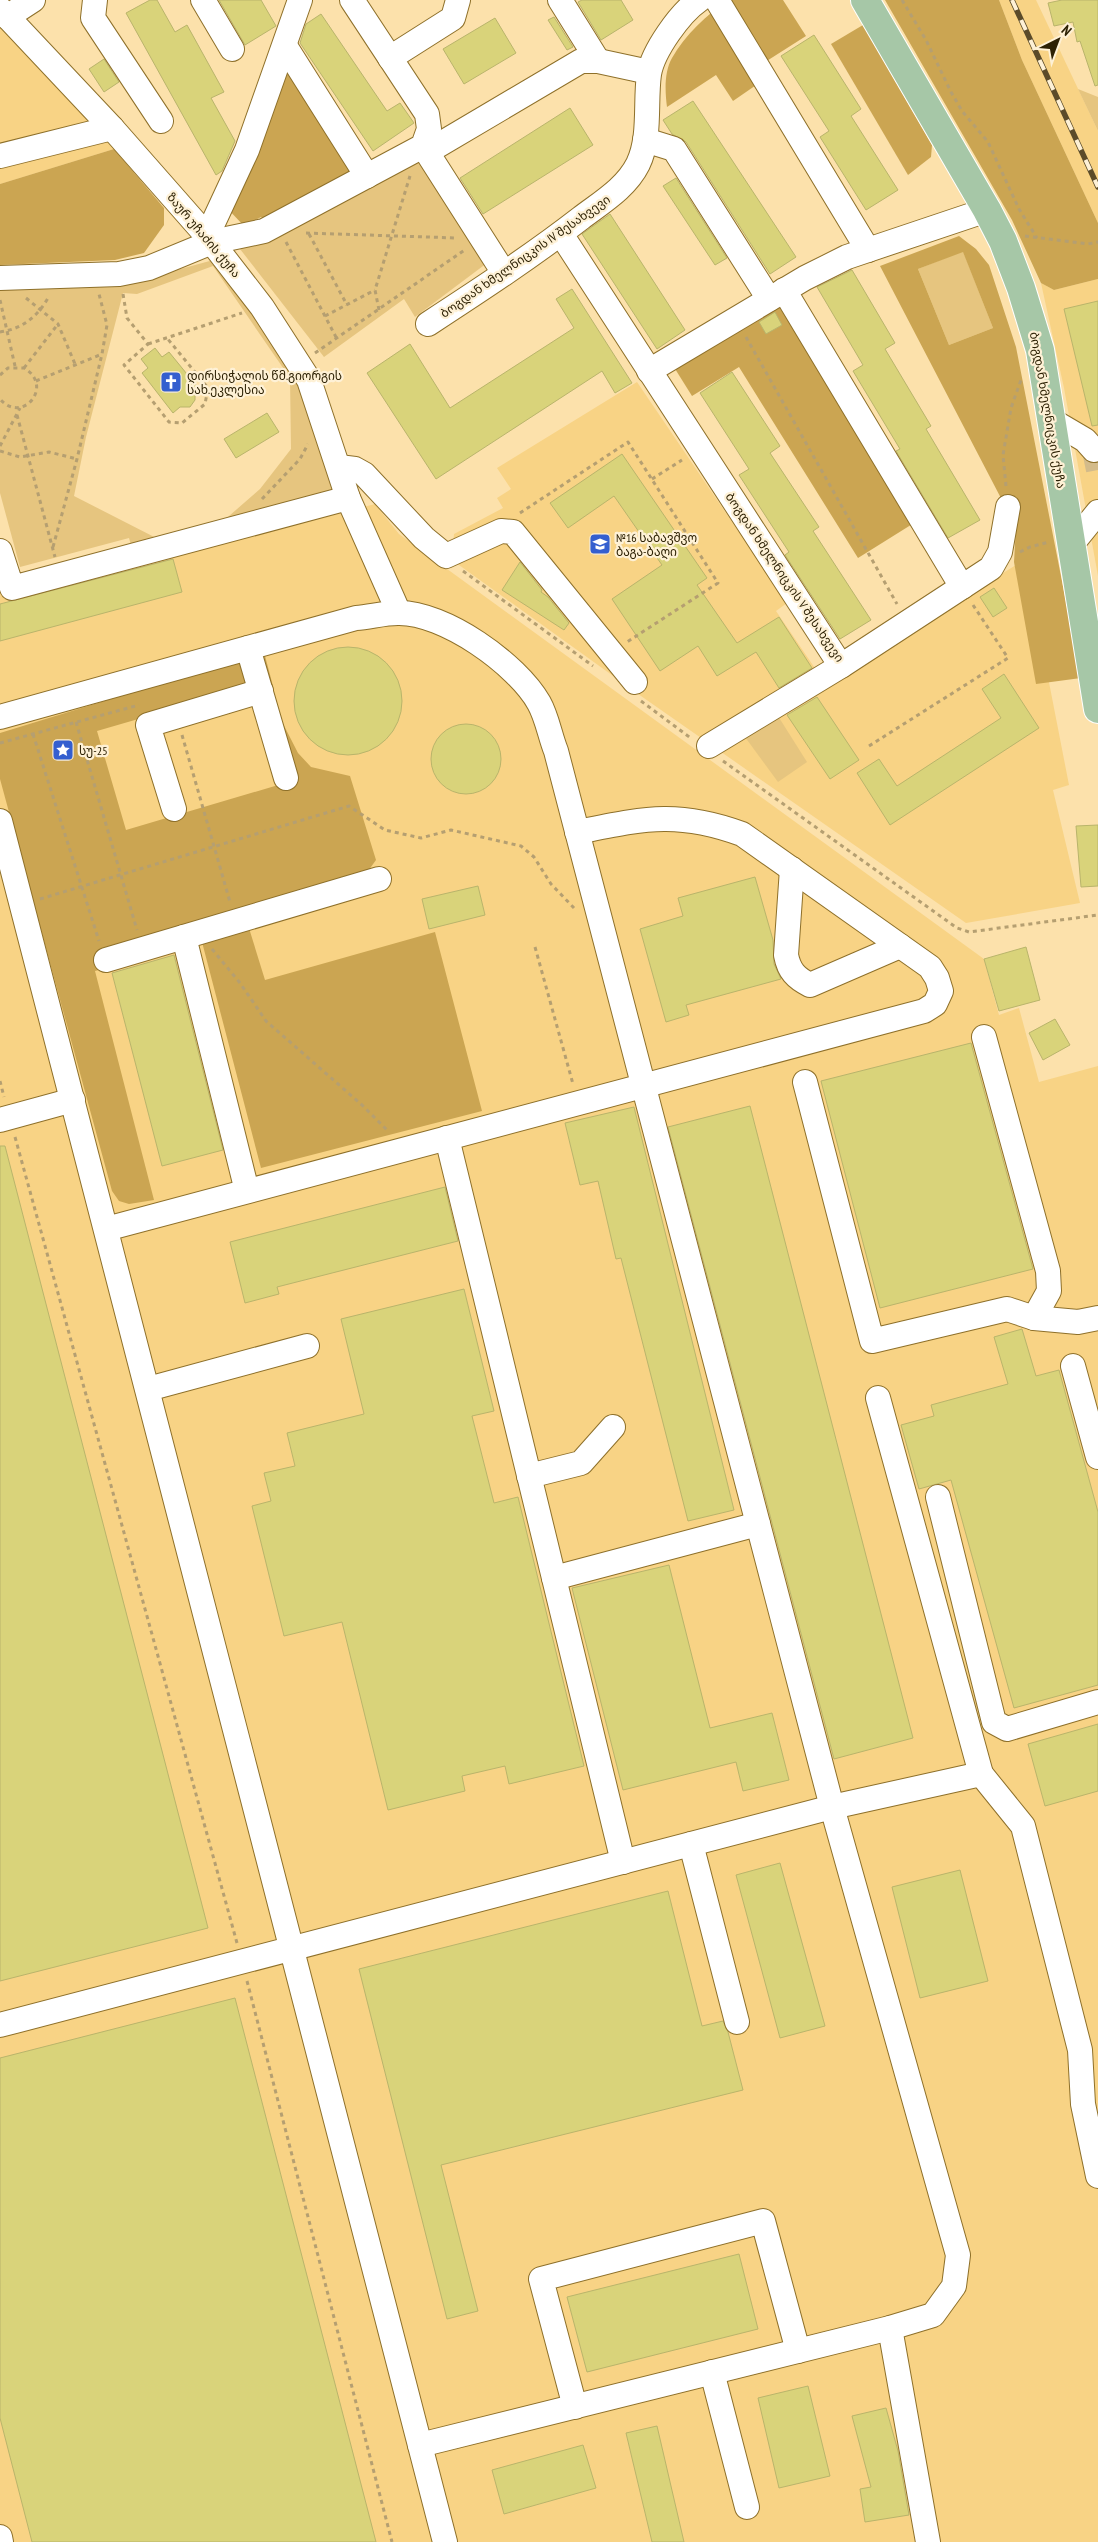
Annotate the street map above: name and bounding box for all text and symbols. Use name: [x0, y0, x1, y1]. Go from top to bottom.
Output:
north arrow: [1033, 15, 1083, 65]
text: N: [1058, 21, 1076, 40]
street label: ზაურ უჩაძის ქუჩა: [164, 190, 244, 280]
street label: ბოგდან ხმელნიცკის IV შესახვევი: [437, 191, 613, 321]
street label: ბოგდან ხმელნიცკის ქუჩა: [1026, 331, 1069, 490]
place label: დირსიჭალის წმ.გიორგის სახ.ეკლესია: [187, 368, 342, 398]
church icon: დირსიჭალის წმ.გიორგის სახ.ეკლესია: [159, 370, 183, 394]
street label: ბოგდან ხმელნიცკის V შესახვევი: [722, 489, 847, 665]
place label: №16 საბავშვო ბაგა-ბაღი: [616, 530, 697, 560]
school or university icon: №16 საბავშვო ბაგა-ბაღი: [588, 532, 612, 556]
place icon: სუ-25: [51, 738, 75, 762]
place label: სუ-25: [79, 743, 108, 758]

